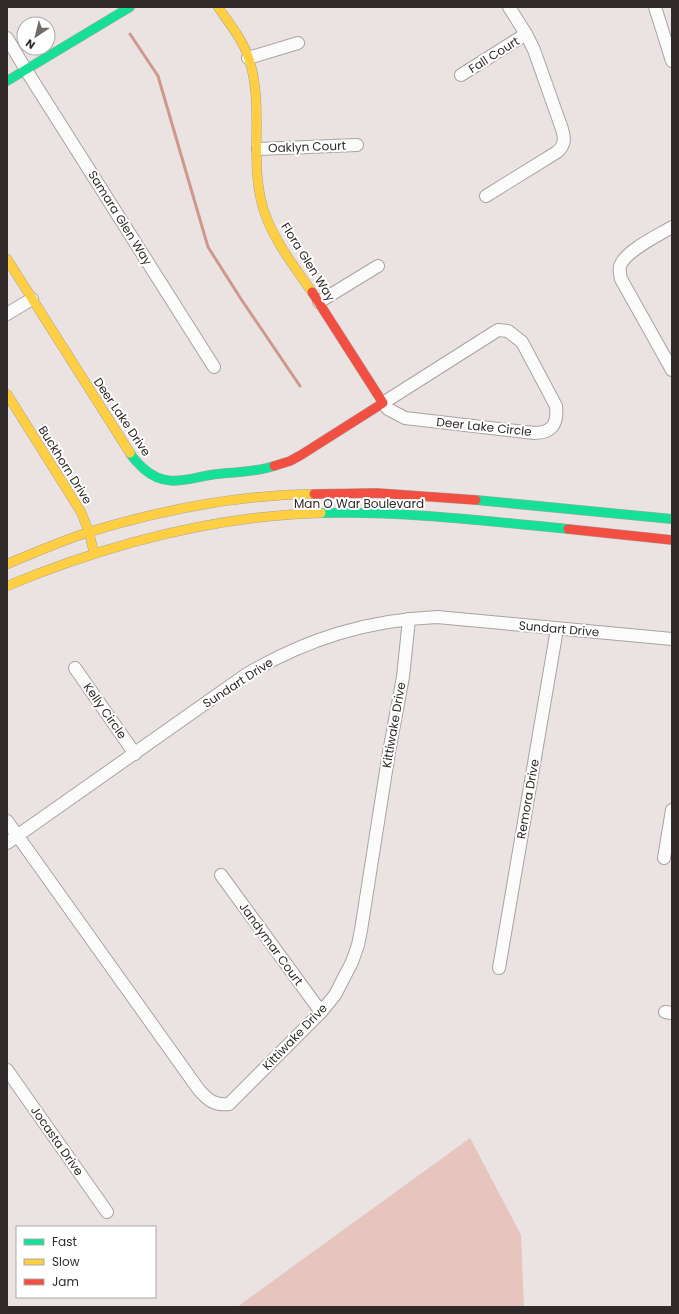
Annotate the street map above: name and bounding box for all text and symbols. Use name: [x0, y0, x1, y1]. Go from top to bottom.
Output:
north arrow: [16, 16, 56, 56]
street label: Fall Court: [465, 32, 522, 77]
text: N: [22, 35, 38, 53]
street label: Oaklyn Court: [268, 137, 346, 156]
street label: Samara Glen Way: [84, 167, 157, 268]
street label: Flora Glen Way: [277, 219, 340, 304]
street label: Deer Lake Drive: [90, 374, 155, 459]
street label: Deer Lake Circle: [436, 413, 532, 440]
street label: Buckhorn Drive: [35, 422, 96, 507]
street label: Man O War Boulevard: [294, 495, 424, 512]
street label: Sundart Drive: [518, 617, 600, 640]
street label: Sundart Drive: [199, 653, 276, 712]
street label: Kelly Circle: [80, 679, 131, 742]
street label: Kittiwake Drive: [378, 681, 409, 769]
street label: Remora Drive: [512, 758, 543, 840]
street label: Jandymar Court: [236, 899, 307, 989]
street label: Kittiwake Drive: [258, 1000, 331, 1074]
street label: Jocasta Drive: [27, 1102, 88, 1179]
legend: [16, 1226, 156, 1298]
text: Fast: [52, 1233, 77, 1250]
text: Slow: [52, 1253, 80, 1270]
text: Jam: [52, 1273, 79, 1290]

